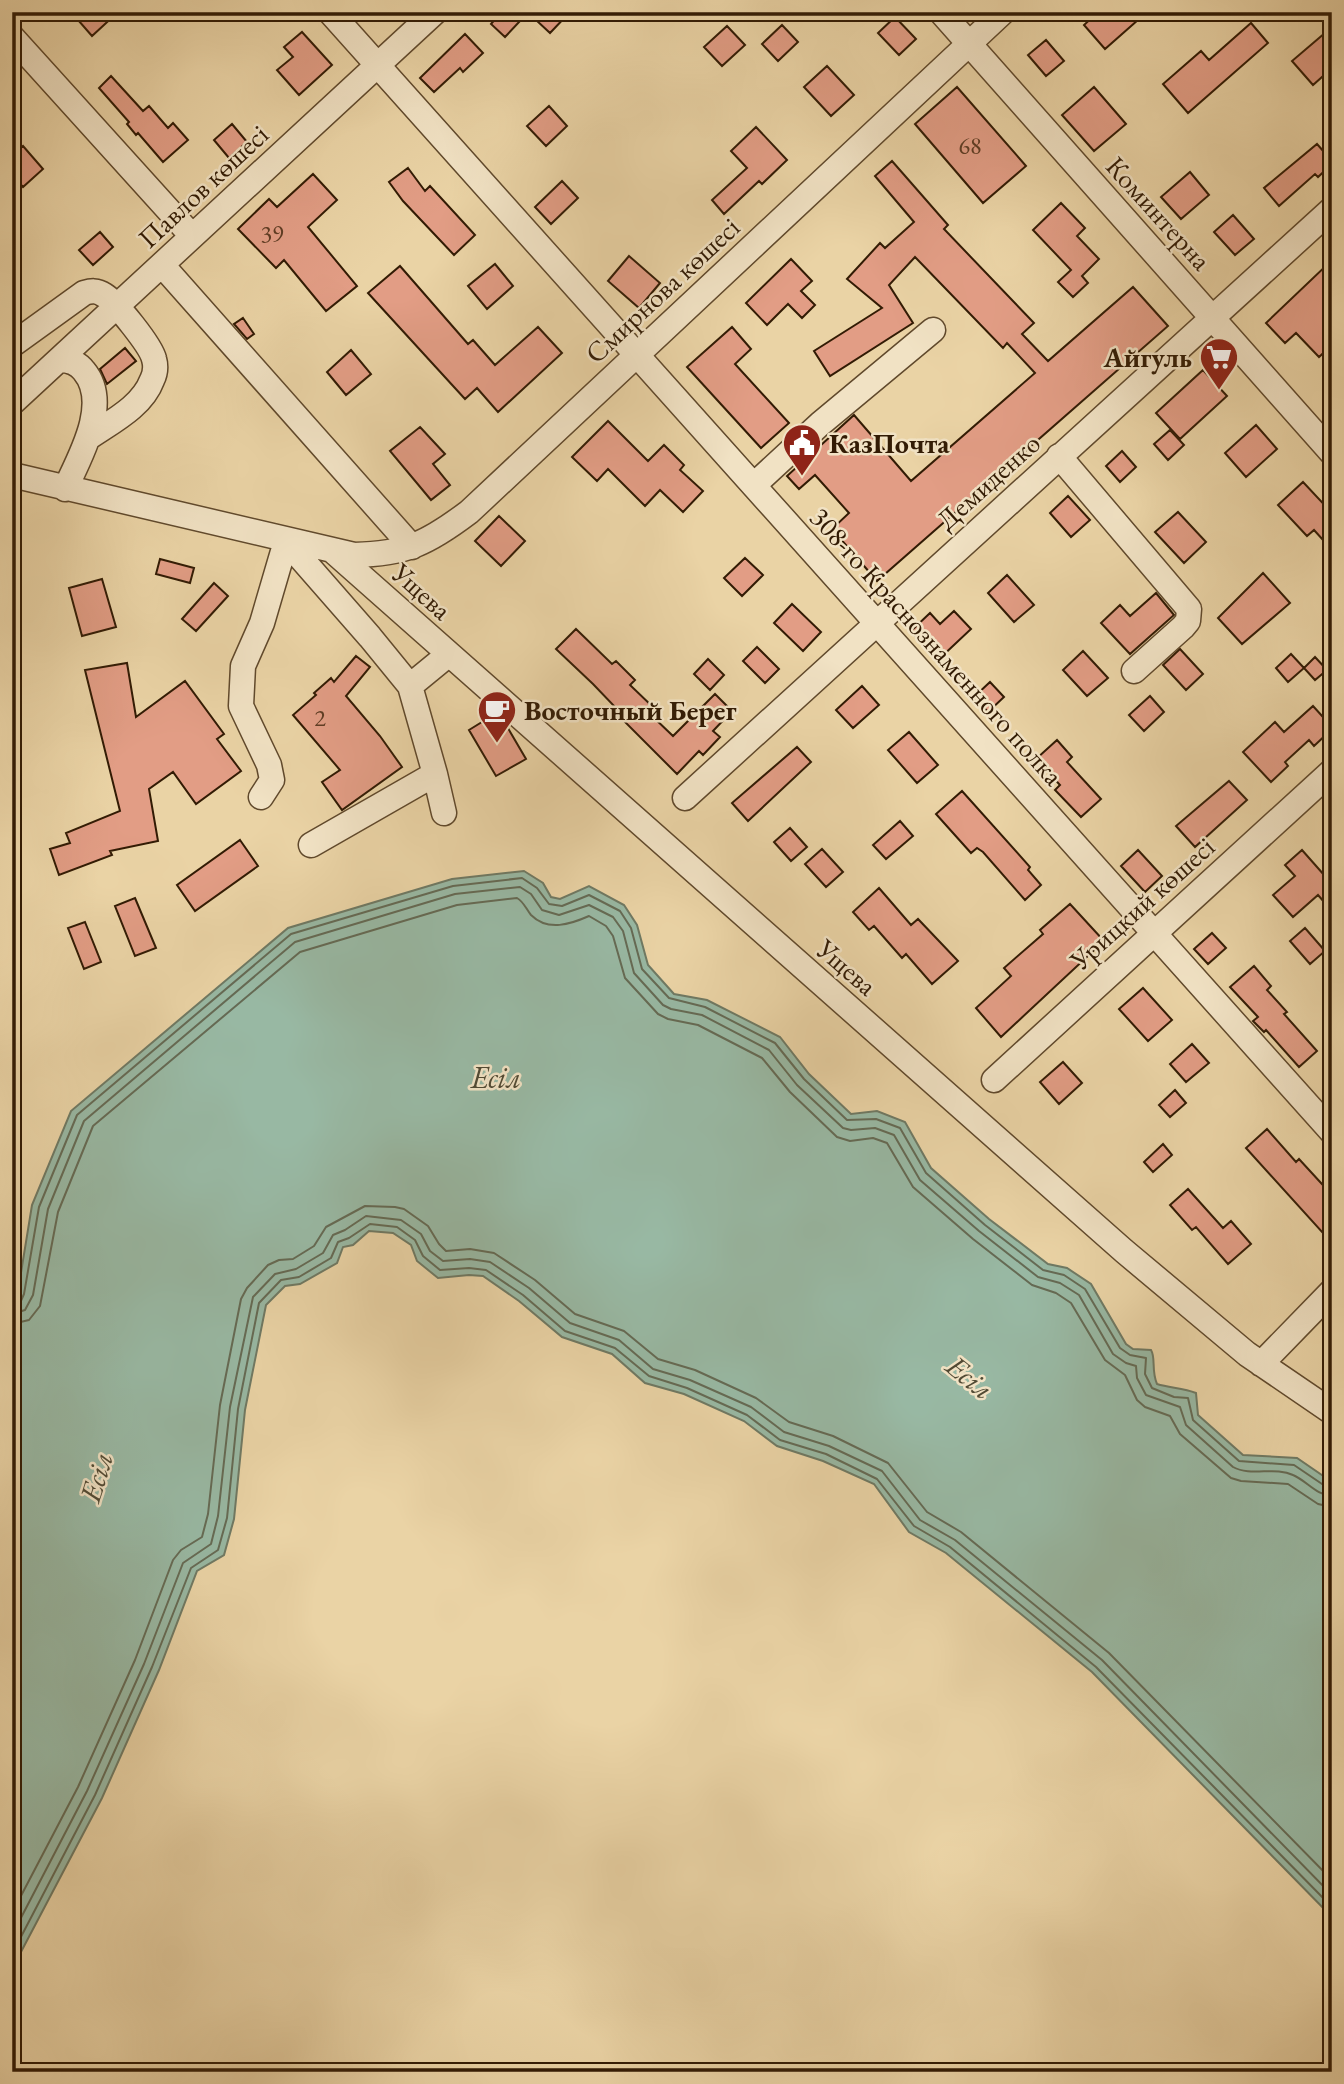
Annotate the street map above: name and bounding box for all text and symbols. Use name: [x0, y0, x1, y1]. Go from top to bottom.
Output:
street label: Павлов көшесі: [130, 116, 276, 256]
house number: 68: [958, 130, 982, 161]
street label: Коминтерна: [1098, 149, 1220, 278]
street label: Смирнова көшесі: [577, 209, 747, 371]
house number: 39: [260, 218, 284, 249]
supermarket icon: Айгуль: [1198, 336, 1240, 391]
place label: Айгуль: [1103, 339, 1192, 375]
public building icon: КазПочта: [781, 422, 823, 477]
place label: КазПочта: [829, 425, 950, 461]
street label: Демиденко: [928, 425, 1048, 537]
street label: 308-го Краснознаменного полка: [802, 499, 1072, 793]
street label: Ущева: [384, 554, 460, 628]
cafe icon: Восточный Берег: [476, 689, 518, 744]
place label: Восточный Берег: [524, 692, 737, 728]
house number: 2: [314, 702, 326, 733]
street label: Урицкий көшесі: [1061, 828, 1222, 978]
street label: Ущева: [809, 930, 885, 1004]
water label: Есіл: [470, 1058, 521, 1097]
water label: Есіл: [937, 1345, 1002, 1408]
water label: Есіл: [70, 1447, 122, 1508]

